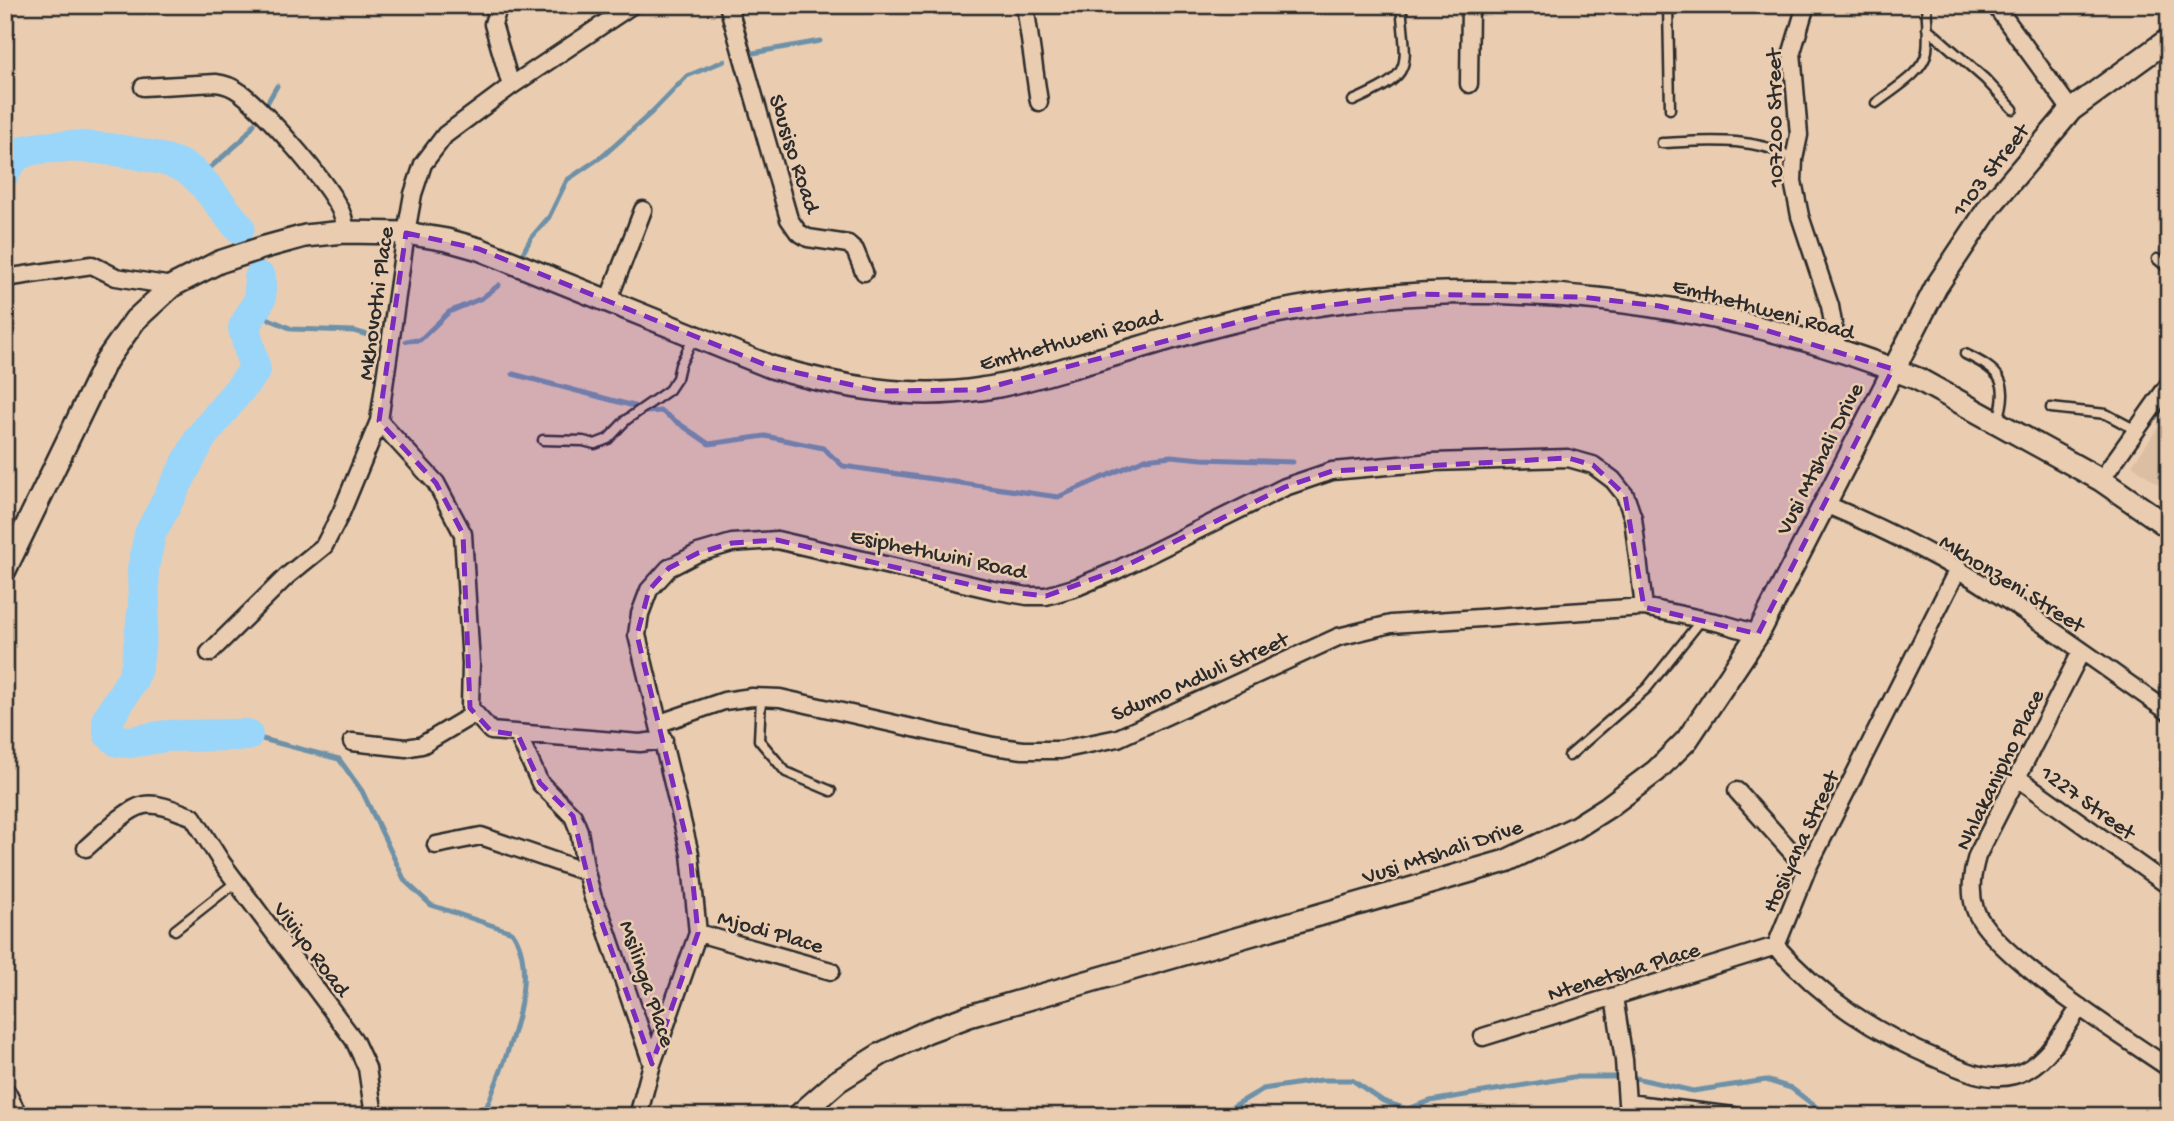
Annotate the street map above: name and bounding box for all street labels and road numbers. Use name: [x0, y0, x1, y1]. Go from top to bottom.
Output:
street label: 107200 Street: [1762, 47, 1791, 188]
street label: Sbusiso Road: [761, 91, 825, 218]
street label: 1103 Street: [1947, 118, 2037, 224]
street label: Mkhovothi Place: [353, 224, 402, 382]
street label: Emthethweni Road: [1669, 273, 1859, 348]
street label: Emthethweni Road: [977, 304, 1166, 379]
street label: Vusi Mtshali Drive: [1771, 378, 1872, 541]
street label: Esiphethwini Road: [848, 524, 1030, 588]
street label: Mkhonzeni Street: [1934, 529, 2090, 641]
street label: Sdumo Mdluli Street: [1108, 626, 1295, 729]
street label: Nhlakanipho Place: [1951, 685, 2052, 855]
street label: 1227 Street: [2033, 760, 2141, 848]
street label: Hosiyana Street: [1758, 766, 1847, 918]
street label: Vusi Mtshali Drive: [1359, 814, 1528, 892]
street label: Viviyo Road: [265, 897, 356, 1004]
street label: Mjodi Place: [714, 905, 827, 962]
street label: Msilinga Place: [611, 917, 680, 1052]
street label: Ntenetsha Place: [1545, 937, 1704, 1009]

